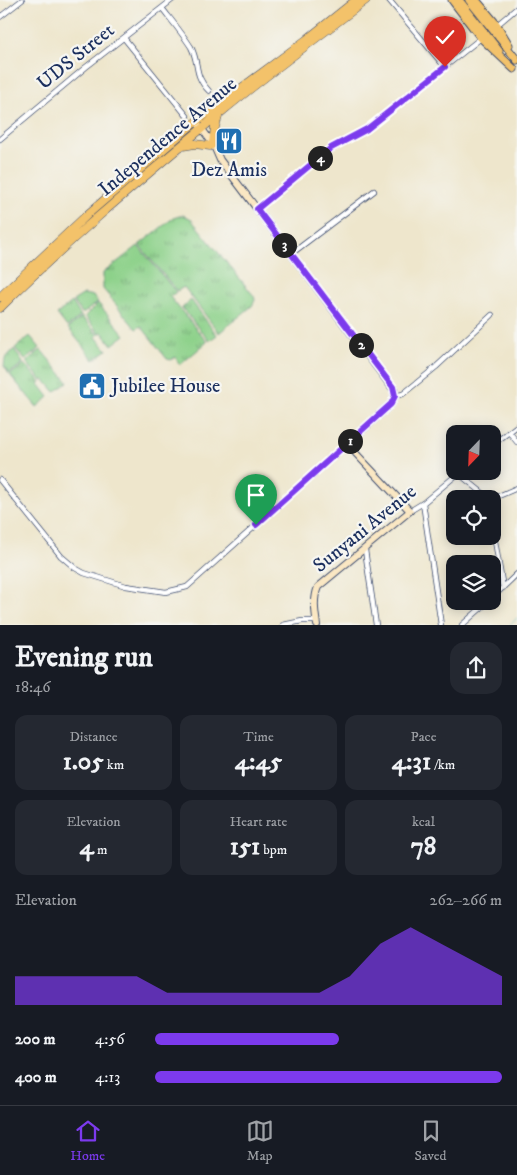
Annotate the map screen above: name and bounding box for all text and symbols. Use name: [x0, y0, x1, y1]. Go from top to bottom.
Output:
pin: [424, 16, 466, 67]
street label: UDS Street: [32, 18, 120, 96]
icon: check: [431, 23, 459, 51]
street label: Independence Avenue: [94, 72, 242, 202]
restaurant icon: Dez Amis: [214, 126, 244, 156]
pin: 4: [308, 146, 332, 170]
text: 4: [316, 149, 325, 167]
place label: Dez Amis: [191, 158, 267, 183]
pin: 3: [272, 232, 296, 258]
text: 3: [282, 236, 287, 254]
pin: 2: [348, 332, 374, 358]
text: 2: [358, 336, 365, 354]
public building icon: Jubilee House: [77, 371, 107, 401]
place label: Jubilee House: [109, 374, 220, 399]
north arrow: [446, 425, 501, 480]
map controls: [446, 425, 501, 610]
pin: 1: [338, 428, 362, 454]
text: 1: [348, 432, 353, 450]
pin: [235, 474, 277, 525]
street label: Sunyani Avenue: [308, 480, 422, 578]
icon: arrive: [242, 481, 270, 509]
button: locate: [446, 490, 501, 545]
button: layers: [446, 555, 501, 610]
text: Evening run: [15, 640, 153, 675]
button: share: [450, 642, 502, 694]
text: 18:46: [15, 677, 51, 697]
text: Distance: [69, 728, 118, 746]
text: Time: [243, 728, 274, 746]
text: Pace: [411, 728, 436, 746]
text: 1.05: [63, 746, 104, 777]
text: 4:45: [235, 746, 282, 777]
text: 4:31: [392, 746, 431, 777]
text: km: [104, 756, 124, 774]
text: /km: [431, 756, 455, 774]
text: Elevation: [66, 813, 121, 831]
text: Heart rate: [230, 813, 287, 831]
text: kcal: [412, 813, 435, 831]
text: 4: [80, 831, 94, 862]
text: 151: [230, 831, 260, 862]
text: 78: [411, 831, 436, 862]
text: m: [94, 841, 107, 859]
text: bpm: [260, 841, 287, 859]
text: Elevation: [15, 890, 77, 910]
text: 262–266 m: [430, 890, 502, 910]
text: 200 m: [15, 1029, 56, 1049]
text: 4:56: [95, 1029, 125, 1049]
text: 400 m: [15, 1067, 57, 1087]
text: 4:13: [95, 1067, 120, 1087]
tab: Home: [70, 1117, 105, 1165]
tab: Map: [246, 1117, 274, 1165]
tab: Saved: [414, 1117, 447, 1165]

